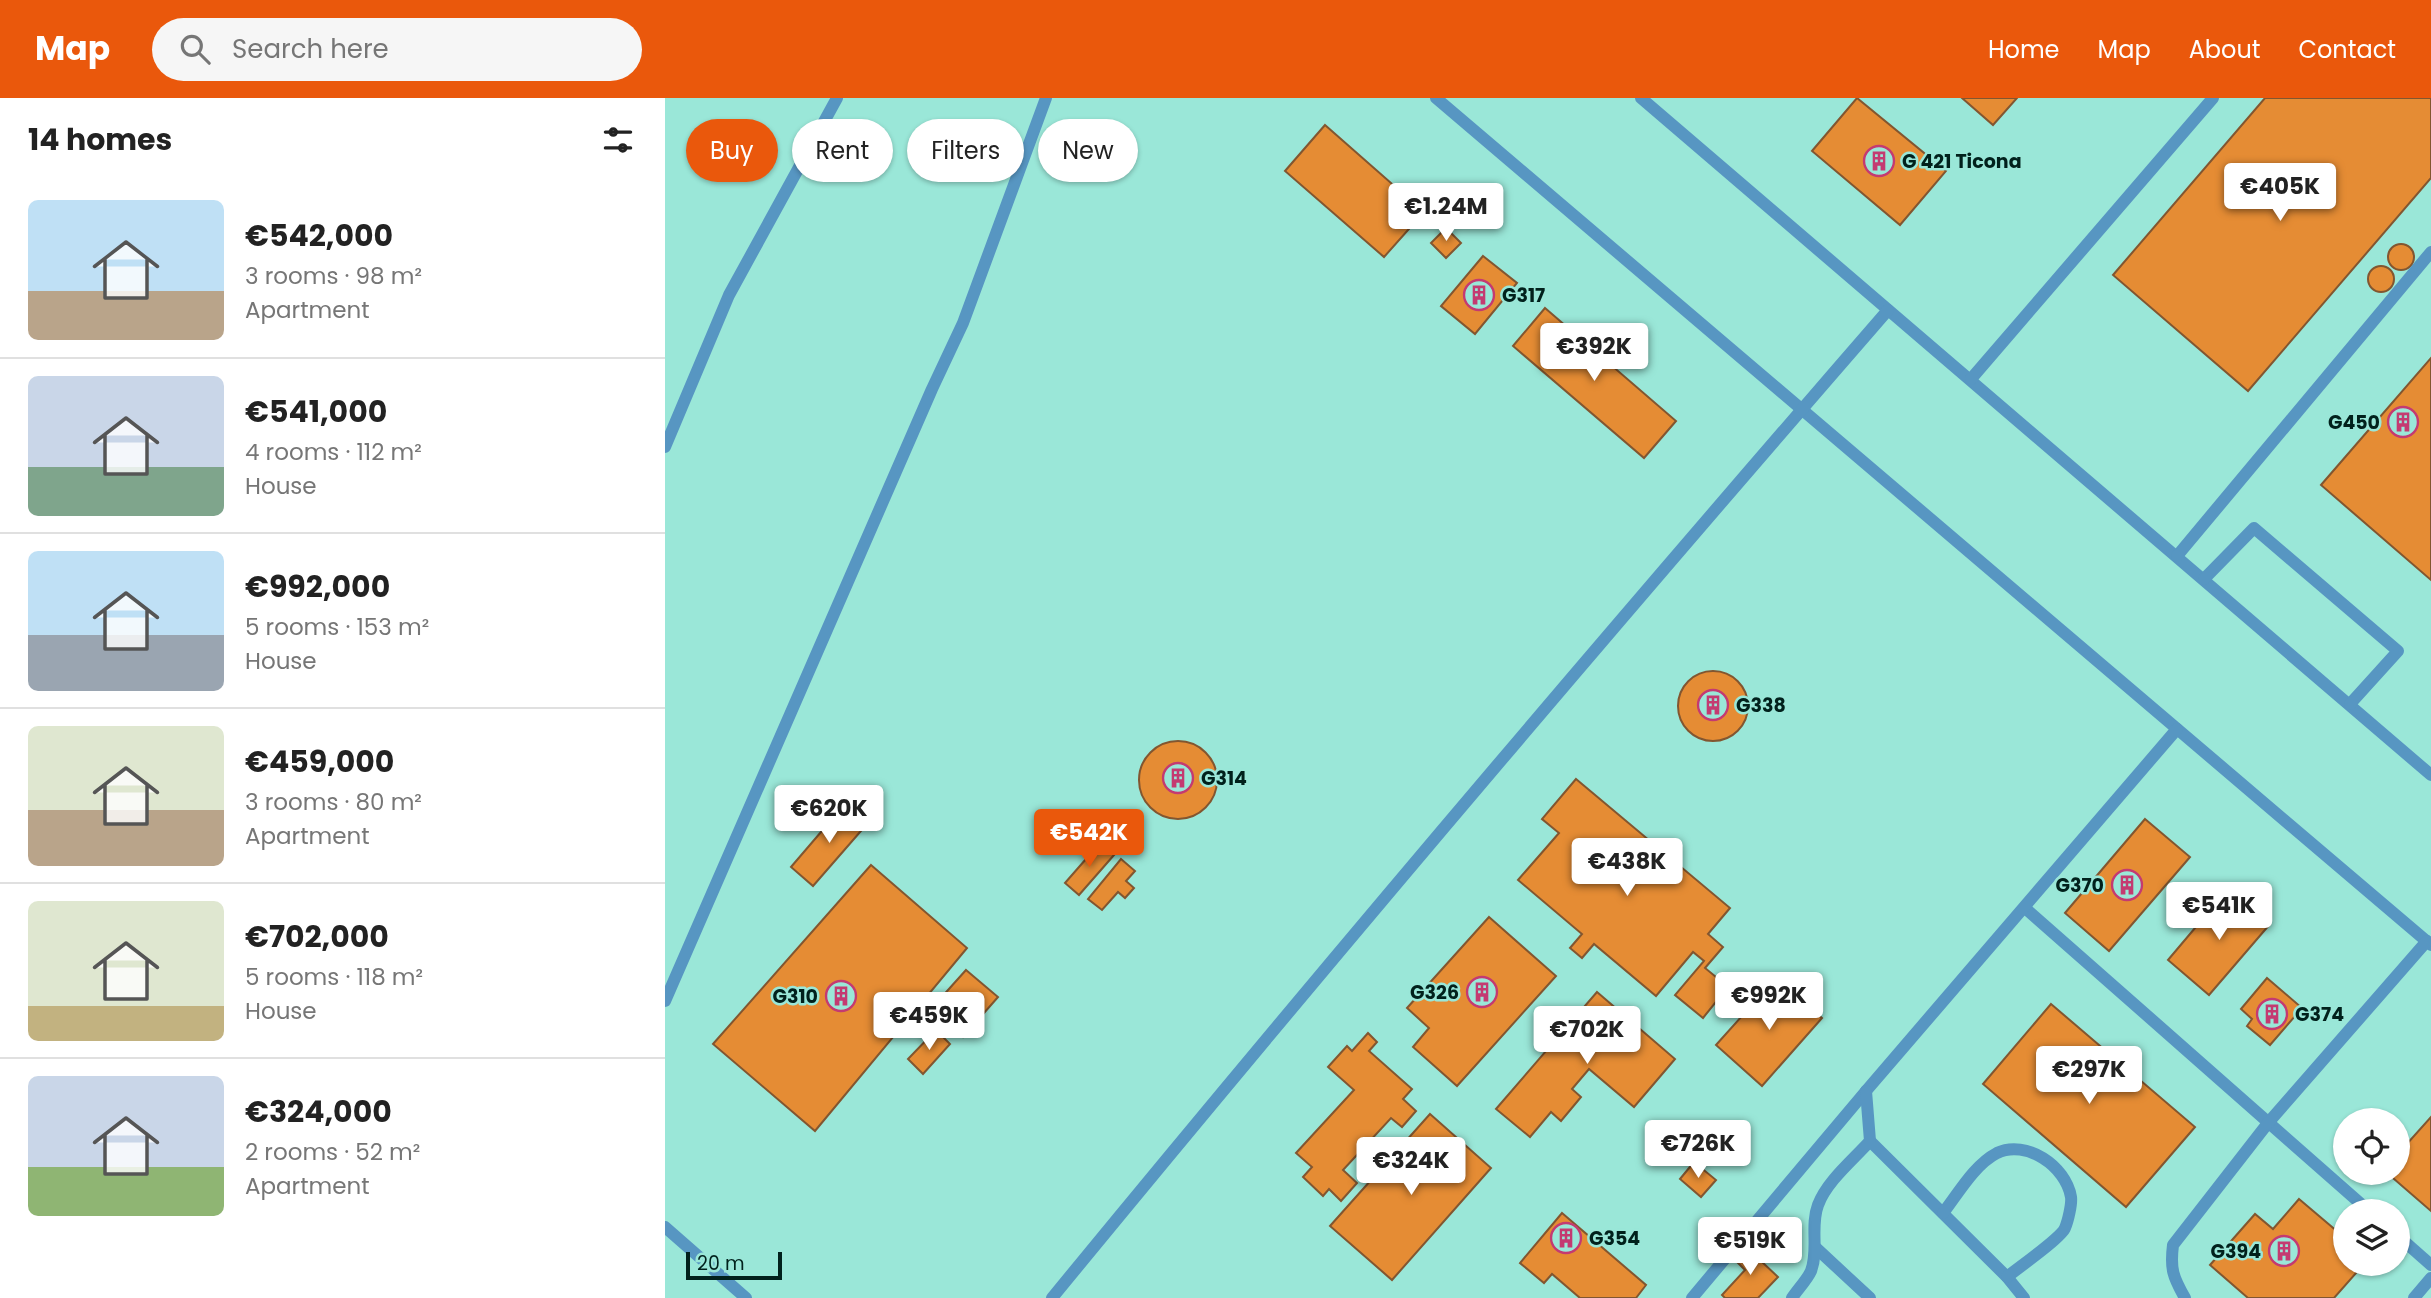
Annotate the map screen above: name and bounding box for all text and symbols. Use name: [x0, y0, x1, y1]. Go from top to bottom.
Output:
search box: [152, 18, 642, 81]
text: Map: [35, 25, 110, 72]
icon: search: [176, 30, 214, 68]
text: Search here: [232, 31, 389, 67]
text: Home: [1988, 33, 2060, 66]
text: Map: [2098, 33, 2151, 66]
text: About: [2189, 33, 2260, 66]
text: Contact: [2298, 33, 2396, 66]
text: 14 homes: [28, 118, 172, 161]
chip: Buy: [686, 119, 778, 182]
chip: Rent: [792, 119, 893, 182]
chip: Filters: [907, 119, 1024, 182]
chip: New: [1038, 119, 1138, 182]
icon: filters: [599, 121, 637, 159]
building icon: G 421 Ticona: [1862, 144, 1896, 178]
place label: G 421 Ticona: [1902, 148, 2022, 175]
pin: €405K: [2231, 164, 2329, 223]
text: €405K: [2240, 170, 2320, 202]
pin: €1.24M: [1389, 184, 1503, 243]
text: €1.24M: [1404, 190, 1488, 222]
text: €542,000: [245, 214, 393, 257]
icon: home: [84, 228, 168, 312]
text: 3 rooms · 98 m²: [245, 260, 422, 292]
building icon: G317: [1462, 278, 1496, 312]
place label: G317: [1502, 282, 1545, 309]
text: Apartment: [245, 294, 370, 326]
pin: €392K: [1545, 324, 1643, 383]
text: €392K: [1556, 330, 1632, 362]
text: €541,000: [245, 390, 387, 433]
icon: home: [84, 404, 168, 488]
building icon: G450: [2386, 405, 2420, 439]
place label: G450: [2328, 409, 2380, 436]
text: 4 rooms · 112 m²: [245, 436, 422, 468]
text: House: [245, 470, 317, 502]
text: €992,000: [245, 565, 390, 608]
icon: home: [84, 579, 168, 663]
text: 5 rooms · 153 m²: [245, 611, 429, 643]
text: House: [245, 645, 317, 677]
building icon: G338: [1696, 688, 1730, 722]
place label: G338: [1736, 692, 1786, 719]
text: €459,000: [245, 740, 394, 783]
icon: home: [84, 754, 168, 838]
building icon: G314: [1161, 761, 1195, 795]
place label: G314: [1201, 765, 1247, 792]
text: 3 rooms · 80 m²: [245, 786, 422, 818]
pin: €620K: [780, 786, 878, 845]
text: €620K: [790, 792, 868, 824]
pin: €542K: [1040, 810, 1138, 869]
text: €542K: [1050, 816, 1128, 848]
text: Apartment: [245, 820, 370, 852]
pin: €438K: [1578, 838, 1676, 898]
text: €438K: [1588, 845, 1666, 877]
building icon: G370: [2110, 868, 2144, 902]
place label: G370: [2055, 872, 2104, 899]
pin: €541K: [2170, 882, 2268, 942]
text: €541K: [2182, 889, 2256, 921]
text: €702,000: [245, 915, 389, 958]
icon: home: [84, 929, 168, 1013]
text: 5 rooms · 118 m²: [245, 961, 423, 993]
pin: €992K: [1720, 972, 1818, 1032]
building icon: G326: [1465, 975, 1499, 1009]
building icon: G310: [824, 979, 858, 1013]
place label: G326: [1410, 979, 1459, 1006]
text: €992K: [1731, 979, 1807, 1011]
place label: G310: [772, 983, 818, 1010]
pin: €459K: [880, 992, 978, 1052]
text: House: [245, 995, 317, 1027]
building icon: G374: [2255, 997, 2289, 1031]
text: €459K: [889, 999, 969, 1031]
place label: G374: [2295, 1001, 2344, 1028]
pin: €702K: [1538, 1006, 1636, 1066]
text: €702K: [1550, 1013, 1624, 1045]
pin: €297K: [2040, 1046, 2138, 1106]
text: €297K: [2052, 1053, 2126, 1085]
text: €324,000: [245, 1090, 392, 1133]
icon: home: [84, 1104, 168, 1188]
map controls: [2333, 1108, 2410, 1276]
button: locate: [2333, 1108, 2410, 1185]
pin: €726K: [1649, 1121, 1747, 1180]
text: €726K: [1661, 1127, 1735, 1159]
text: 2 rooms · 52 m²: [245, 1136, 420, 1168]
pin: €324K: [1362, 1138, 1460, 1197]
text: €324K: [1373, 1144, 1449, 1176]
text: Apartment: [245, 1170, 370, 1202]
button: layers: [2333, 1199, 2410, 1276]
pin: €519K: [1701, 1218, 1799, 1277]
building icon: G354: [1549, 1221, 1583, 1255]
text: €519K: [1714, 1224, 1786, 1256]
place label: G354: [1589, 1225, 1640, 1252]
building icon: G394: [2267, 1234, 2301, 1268]
place label: G394: [2210, 1238, 2261, 1265]
scale bar: [686, 1249, 782, 1281]
text: 20 m: [697, 1250, 745, 1277]

